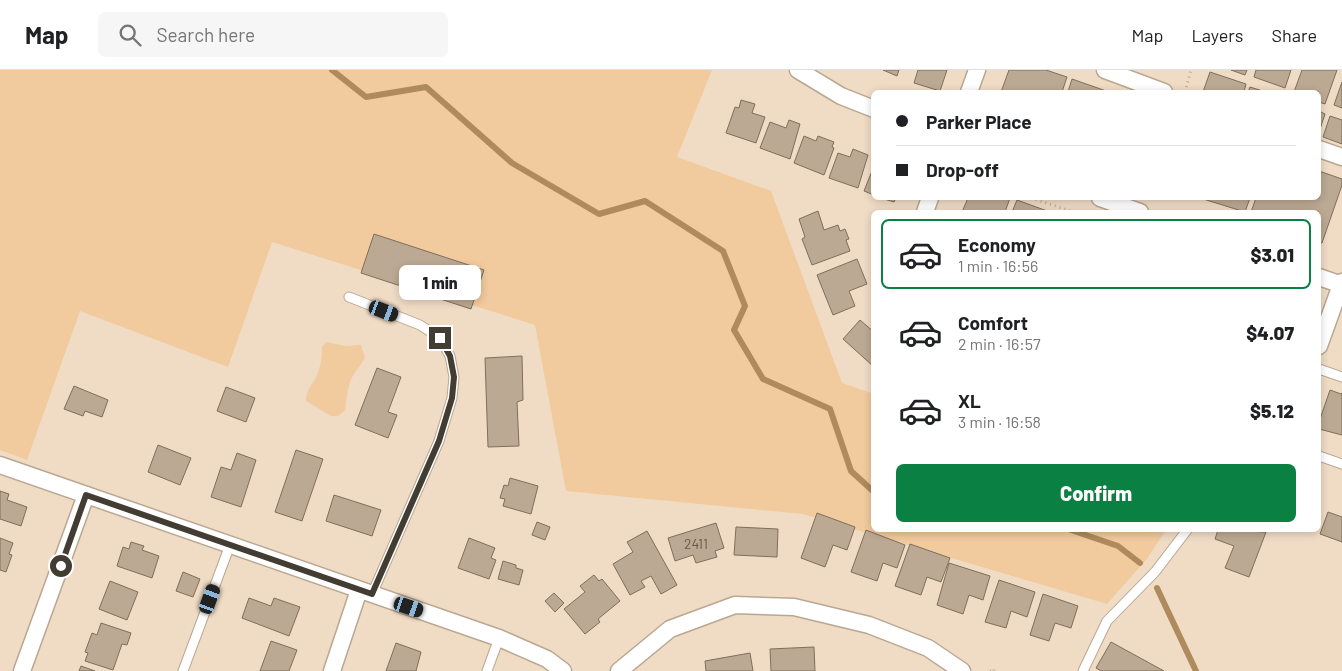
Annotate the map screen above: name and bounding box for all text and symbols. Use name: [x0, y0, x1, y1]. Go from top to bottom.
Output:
search box: [98, 12, 448, 57]
text: Map: [25, 20, 68, 49]
icon: search: [116, 21, 144, 49]
text: Search here: [156, 23, 255, 46]
text: Map: [1131, 24, 1163, 46]
text: Layers: [1191, 24, 1244, 46]
text: Share: [1272, 24, 1317, 46]
text: Parker Place: [926, 110, 1032, 133]
text: Drop-off: [926, 158, 999, 181]
icon: car: [898, 232, 943, 277]
text: Economy: [958, 233, 1036, 256]
text: $3.01: [1251, 243, 1294, 266]
text: 1 min · 16:56: [958, 256, 1038, 275]
callout: 1 min: [399, 266, 481, 300]
text: 1 min: [422, 273, 458, 292]
car: [367, 299, 400, 323]
icon: car: [898, 310, 943, 355]
text: Comfort: [958, 311, 1028, 334]
text: $4.07: [1246, 321, 1294, 344]
route end: [429, 327, 451, 349]
text: 2 min · 16:57: [958, 334, 1041, 353]
icon: car: [898, 388, 943, 433]
text: XL: [958, 389, 981, 412]
text: $5.12: [1250, 399, 1294, 422]
text: 3 min · 16:58: [958, 412, 1041, 431]
button: Confirm: [896, 464, 1296, 522]
house number: 2411: [684, 535, 708, 552]
route start: [50, 555, 72, 577]
car: [197, 582, 222, 616]
car: [392, 595, 425, 619]

